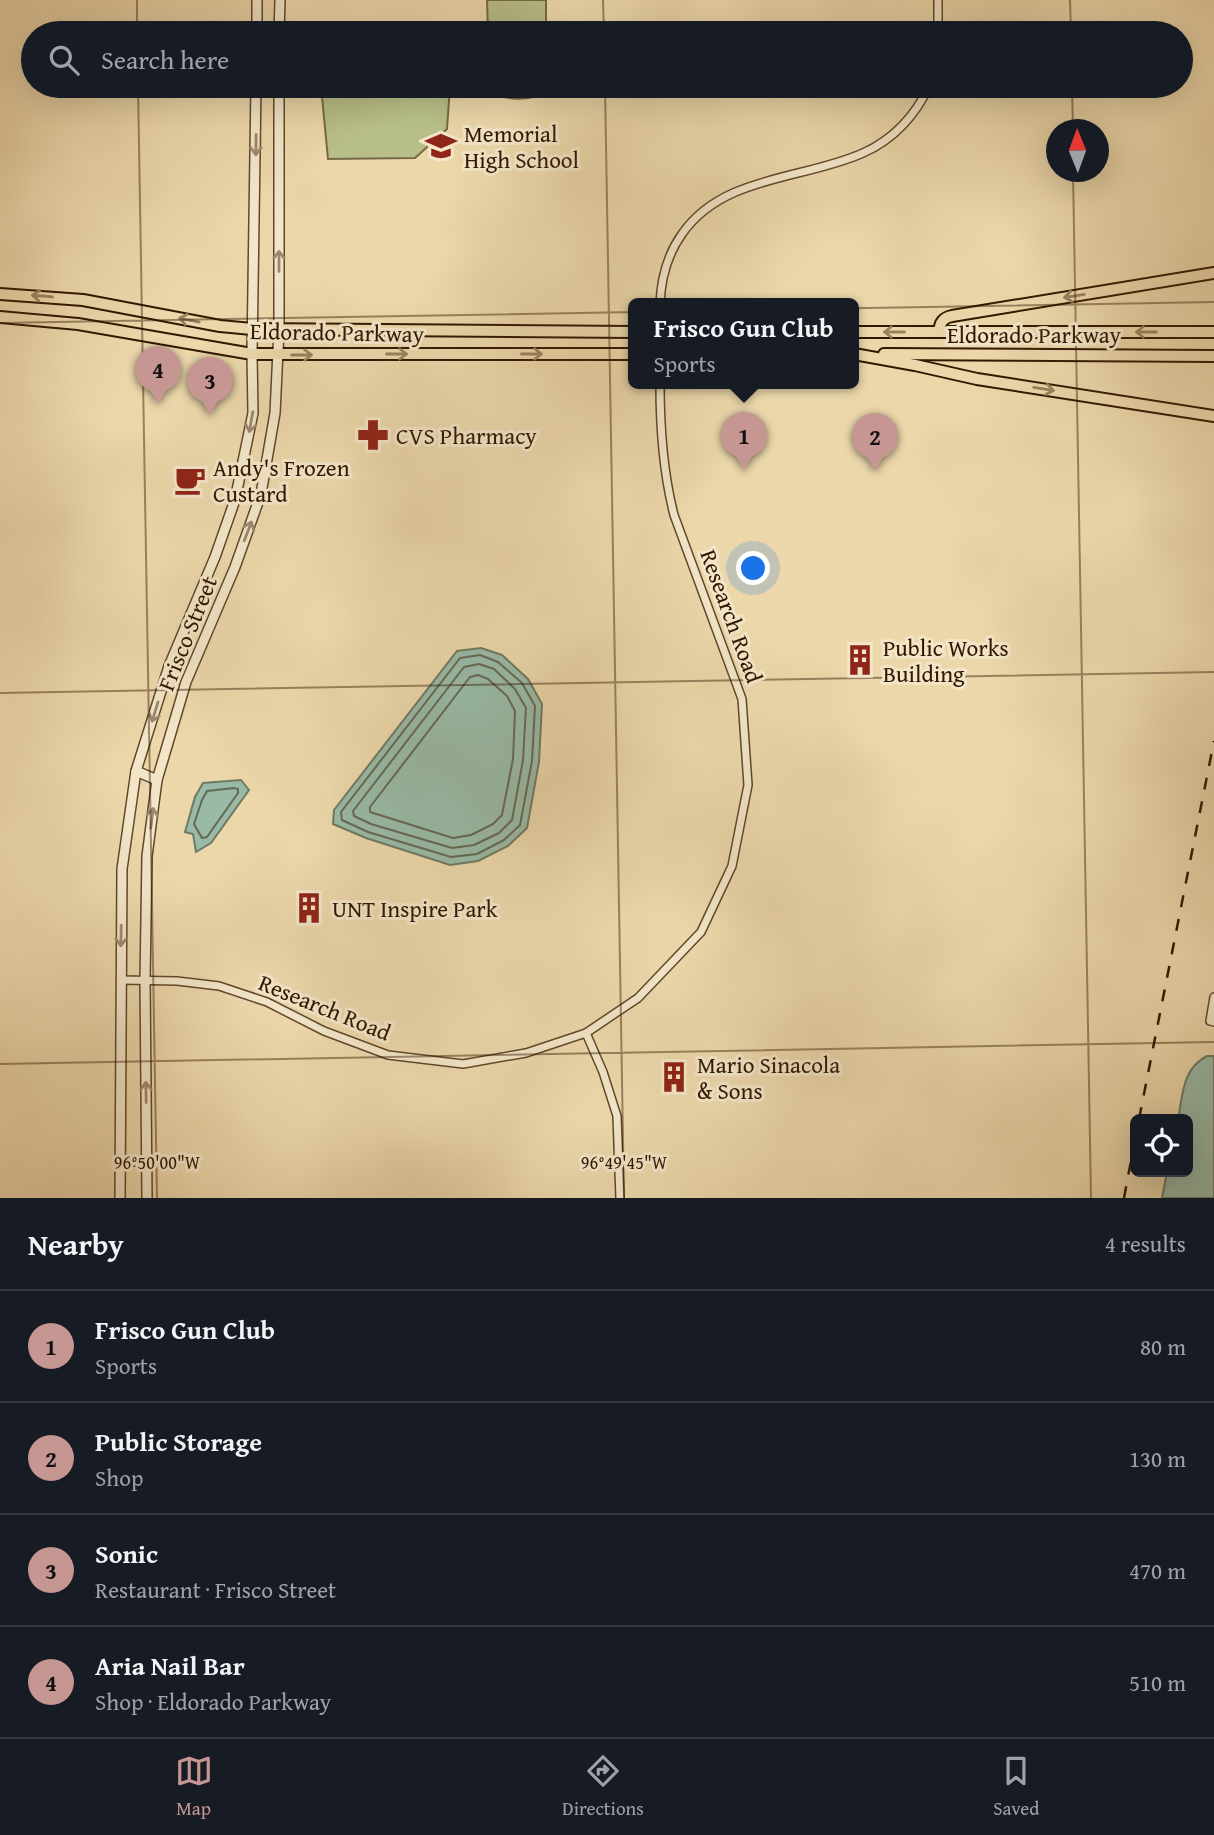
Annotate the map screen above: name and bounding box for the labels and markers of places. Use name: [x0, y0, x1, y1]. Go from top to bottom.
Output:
place label: Memorial High School: [464, 117, 579, 176]
school or university icon: Memorial High School: [424, 129, 458, 163]
pin: 4: [135, 346, 181, 404]
pin: 3: [187, 357, 233, 415]
pin: 1: [721, 412, 767, 470]
pin: 2: [852, 413, 898, 471]
pharmacy icon: CVS Pharmacy: [356, 418, 390, 452]
place label: CVS Pharmacy: [396, 419, 537, 452]
place label: Andy's Frozen Custard: [213, 451, 350, 510]
cafe icon: Andy's Frozen Custard: [173, 463, 207, 497]
place label: Public Works Building: [883, 631, 1009, 690]
building icon: Public Works Building: [843, 643, 877, 677]
building icon: UNT Inspire Park: [292, 891, 326, 925]
place label: UNT Inspire Park: [332, 892, 498, 925]
place label: Mario Sinacola & Sons: [697, 1048, 840, 1107]
building icon: Mario Sinacola & Sons: [657, 1060, 691, 1094]

